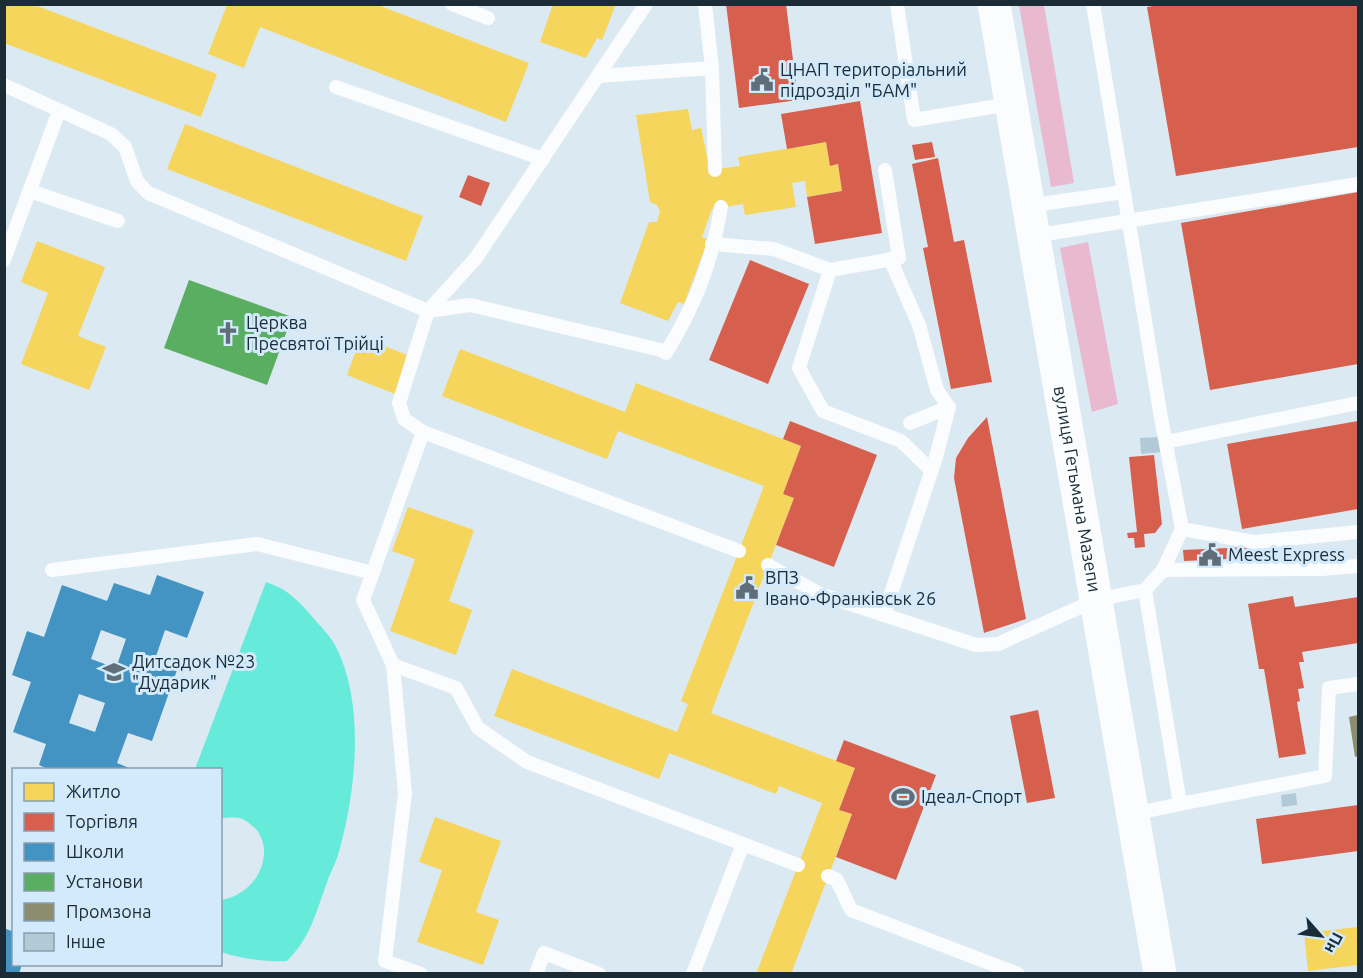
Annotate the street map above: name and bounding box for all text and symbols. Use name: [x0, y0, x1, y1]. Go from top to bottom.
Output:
place label: ЦНАП територіальний підрозділ "БАМ": [780, 59, 967, 100]
public building icon: ЦНАП територіальний підрозділ "БАМ": [749, 67, 775, 93]
place label: Церква Пресвятої Трійці: [246, 312, 384, 353]
church icon: Церква Пресвятої Трійці: [215, 320, 241, 346]
street label: вулиця Гетьмана Мазепи: [1050, 384, 1105, 593]
public building icon: Meest Express: [1197, 542, 1223, 568]
place label: Meest Express: [1228, 544, 1345, 564]
place label: ВПЗ Івано-Франківськ 26: [765, 567, 936, 608]
public building icon: ВПЗ Івано-Франківськ 26: [734, 575, 760, 601]
place label: Дитсадок №23 "Дударик": [132, 651, 255, 692]
school or university icon: Дитсадок №23 "Дударик": [101, 659, 127, 685]
legend: [12, 768, 222, 966]
text: Житло: [66, 781, 121, 801]
sports icon: Ідеал-Спорт: [890, 784, 916, 810]
place label: Ідеал-Спорт: [921, 786, 1022, 806]
text: Торгівля: [66, 811, 138, 831]
text: Школи: [66, 841, 124, 861]
text: Установи: [66, 871, 143, 891]
text: Промзона: [66, 901, 151, 921]
north arrow: [1291, 906, 1351, 966]
text: Пн: [1321, 930, 1347, 957]
text: Інше: [66, 931, 106, 951]

